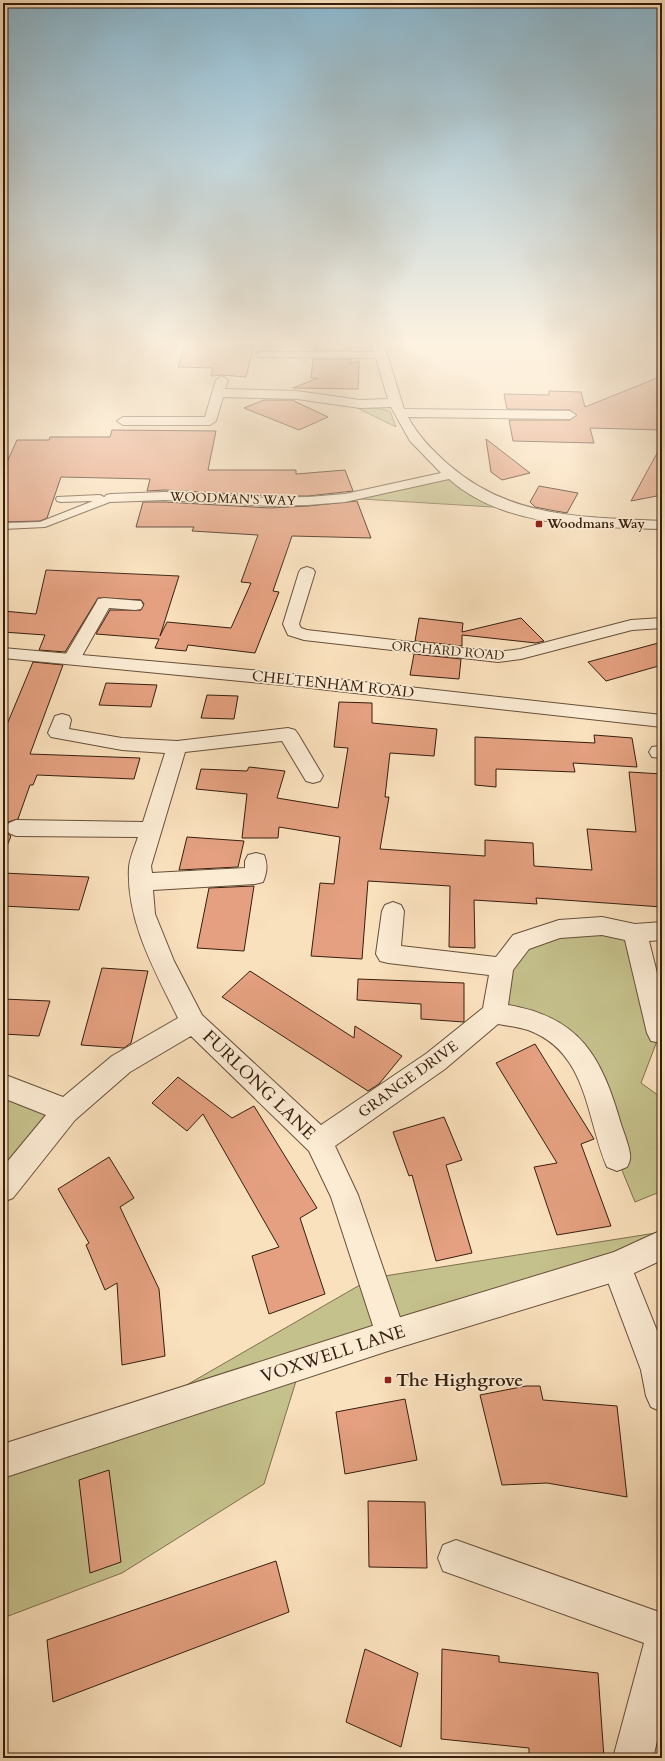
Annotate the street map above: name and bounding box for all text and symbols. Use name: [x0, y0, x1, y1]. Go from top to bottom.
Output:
street label: WOODMAN'S WAY: [169, 488, 297, 510]
place label: Woodmans Way: [546, 515, 645, 533]
marker: Woodmans Way: [534, 519, 544, 529]
street label: ORCHARD ROAD: [391, 637, 505, 665]
street label: CHELTENHAM ROAD: [251, 666, 415, 702]
street label: FURLONG LANE: [197, 1024, 321, 1146]
street label: GRANGE DRIVE: [354, 1036, 462, 1122]
street label: VOXWELL LANE: [257, 1319, 409, 1389]
place label: The Highgrove: [396, 1368, 523, 1393]
marker: The Highgrove: [383, 1375, 393, 1385]

